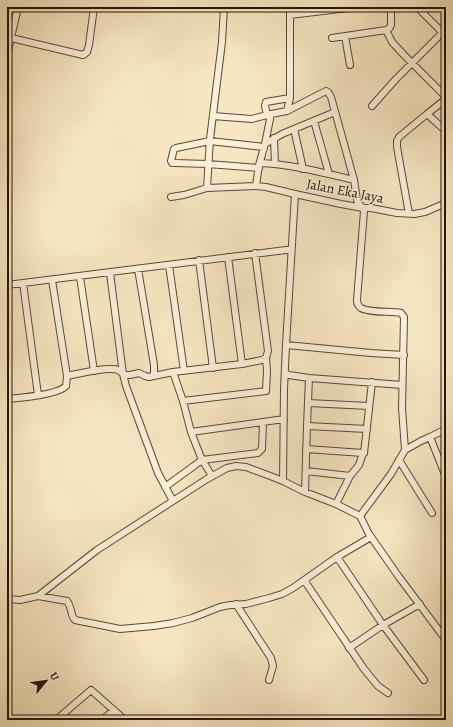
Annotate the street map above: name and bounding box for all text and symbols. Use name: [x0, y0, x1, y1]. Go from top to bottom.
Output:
street label: Jalan Eka Jaya: [305, 174, 386, 208]
north arrow: [26, 661, 66, 701]
text: U: [46, 670, 63, 684]

